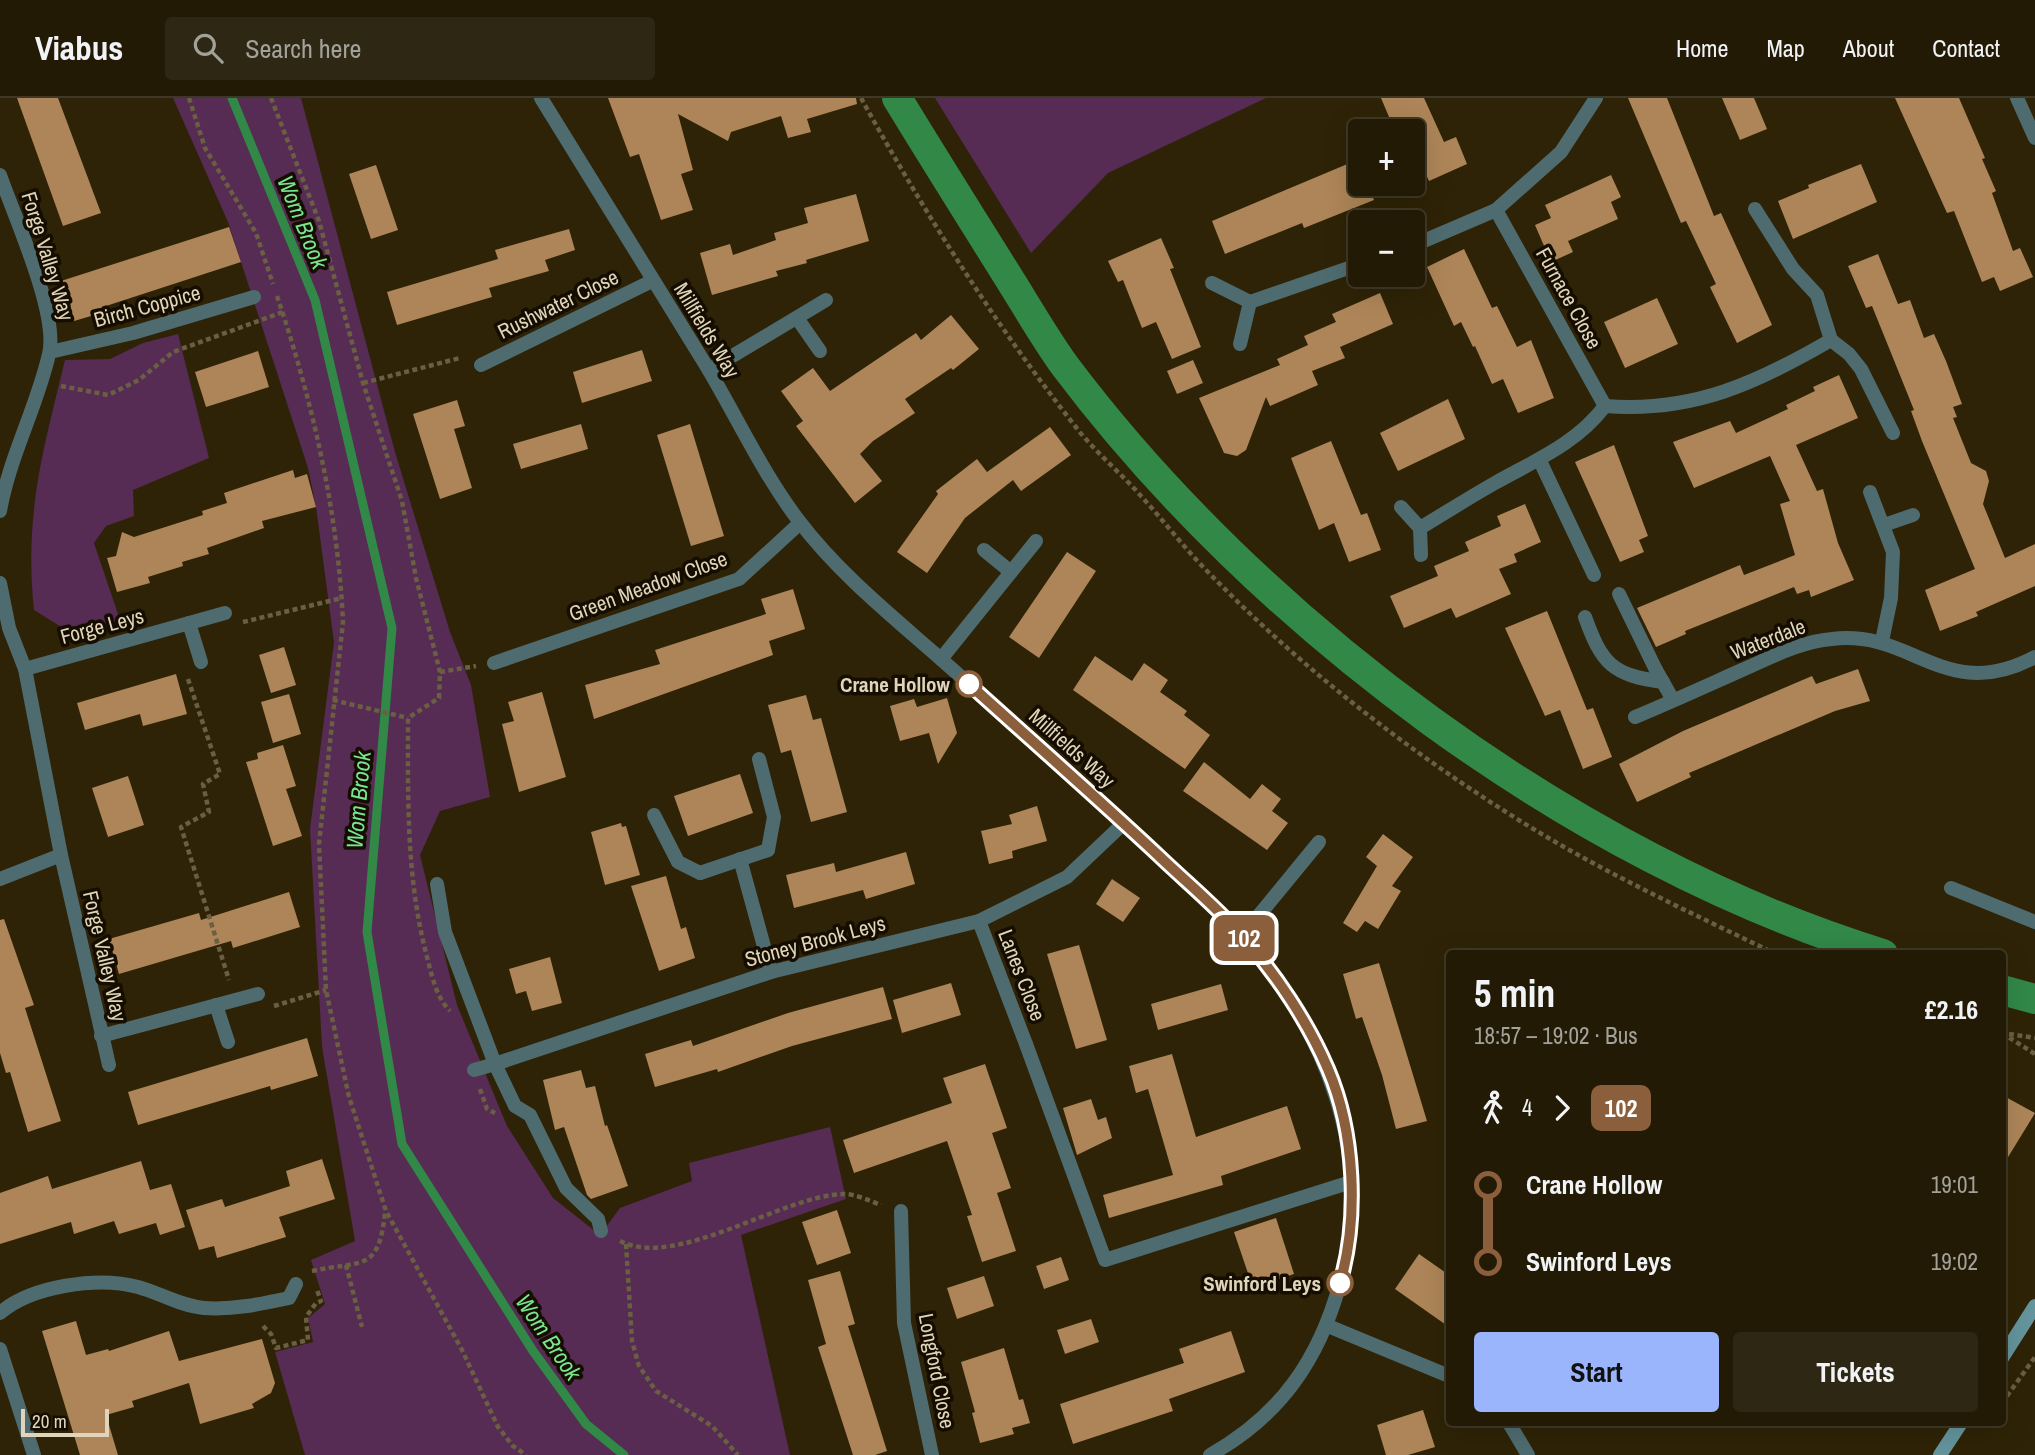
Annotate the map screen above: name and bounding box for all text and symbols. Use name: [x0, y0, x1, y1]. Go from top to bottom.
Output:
search box: [165, 17, 655, 80]
text: Viabus: [35, 26, 123, 70]
icon: search: [189, 29, 227, 67]
text: Search here: [245, 31, 361, 66]
text: Home: [1676, 32, 1728, 64]
text: Map: [1766, 32, 1805, 64]
text: About: [1843, 32, 1894, 64]
text: Contact: [1932, 32, 2000, 64]
map controls: [1348, 119, 1425, 287]
button: +: [1348, 119, 1425, 196]
water label: Wom Brook: [270, 171, 336, 275]
street label: Forge Valley Way: [15, 188, 81, 324]
button: −: [1348, 210, 1425, 287]
street label: Furnace Close: [1529, 242, 1609, 354]
street label: Rushwater Close: [493, 262, 623, 346]
street label: Millfields Way: [667, 277, 747, 383]
street label: Birch Coppice: [91, 278, 203, 334]
street label: Green Meadow Close: [565, 544, 731, 628]
street label: Forge Leys: [57, 601, 147, 651]
street label: Waterdale: [1726, 612, 1810, 666]
place label: Crane Hollow: [840, 670, 951, 699]
marker: Crane Hollow: [956, 671, 982, 697]
street label: Millfields Way: [1023, 702, 1122, 795]
water label: Wom Brook: [338, 748, 378, 850]
street label: Forge Valley Way: [76, 888, 134, 1025]
street label: Stoney Brook Leys: [741, 908, 889, 974]
line badge: 102: [1204, 915, 1284, 961]
text: 102: [1228, 922, 1260, 954]
street label: Lanes Close: [991, 925, 1053, 1025]
text: 5 min: [1474, 968, 1555, 1019]
text: £2.16: [1925, 992, 1978, 1027]
text: 18:57 – 19:02 · Bus: [1474, 1020, 1638, 1051]
icon: walk: [1474, 1089, 1512, 1127]
icon: forward: [1543, 1089, 1581, 1127]
text: 4: [1522, 1092, 1533, 1123]
text: 102: [1605, 1092, 1637, 1124]
text: Crane Hollow: [1526, 1167, 1662, 1202]
text: 19:01: [1931, 1169, 1978, 1200]
text: Swinford Leys: [1526, 1244, 1672, 1279]
text: 19:02: [1931, 1246, 1978, 1277]
place label: Swinford Leys: [1203, 1269, 1321, 1298]
marker: Swinford Leys: [1327, 1270, 1353, 1296]
water label: Wom Brook: [509, 1288, 590, 1388]
street label: Longford Close: [912, 1311, 962, 1431]
button: Start: [1474, 1332, 1719, 1412]
button: Tickets: [1733, 1332, 1978, 1412]
scale bar: [21, 1406, 108, 1438]
text: 20 m: [32, 1408, 67, 1434]

